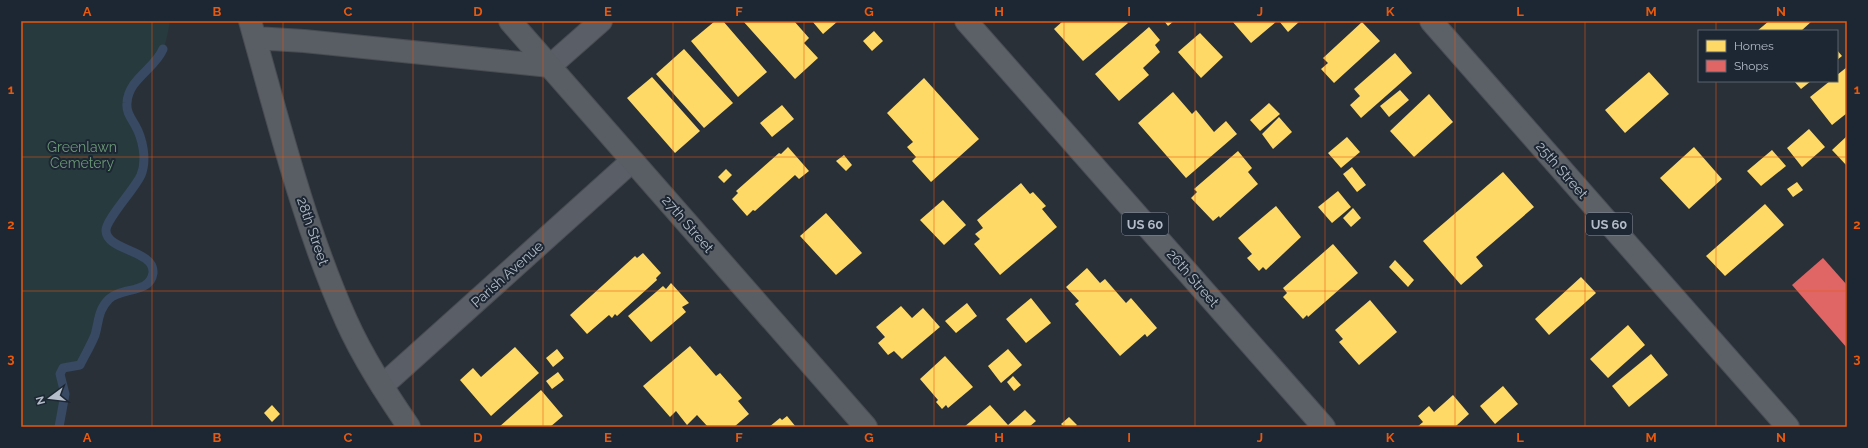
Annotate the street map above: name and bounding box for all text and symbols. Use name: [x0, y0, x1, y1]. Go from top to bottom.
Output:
text: A: [83, 4, 92, 19]
text: B: [213, 4, 222, 19]
text: C: [344, 4, 353, 19]
text: D: [473, 4, 483, 19]
text: E: [604, 4, 612, 19]
text: F: [735, 4, 743, 19]
text: G: [864, 4, 874, 19]
text: H: [994, 4, 1004, 19]
text: I: [1127, 4, 1131, 19]
text: J: [1257, 4, 1263, 19]
text: K: [1386, 4, 1395, 19]
text: L: [1516, 4, 1524, 19]
text: M: [1645, 4, 1657, 19]
text: N: [1776, 4, 1786, 19]
legend: [1698, 30, 1838, 82]
text: Homes: [1734, 39, 1774, 53]
text: Shops: [1734, 59, 1769, 73]
text: 1: [8, 82, 15, 97]
text: 1: [1854, 82, 1861, 97]
street label: 25th Street: [1533, 138, 1591, 202]
park label: Greenlawn Cemetery: [47, 139, 117, 171]
street label: 27th Street: [659, 192, 717, 256]
street label: 28th Street: [294, 195, 332, 267]
road number: US 60: [1122, 213, 1168, 235]
road number: US 60: [1586, 213, 1632, 235]
text: 2: [7, 217, 15, 232]
text: 2: [1853, 217, 1861, 232]
street label: Parish Avenue: [468, 237, 546, 311]
street label: 26th Street: [1164, 246, 1223, 310]
text: 3: [7, 351, 15, 366]
text: 3: [1853, 351, 1861, 366]
north arrow: [30, 378, 70, 418]
text: N: [33, 395, 48, 406]
text: A: [83, 430, 92, 445]
text: B: [213, 430, 222, 445]
text: C: [344, 430, 353, 445]
text: D: [473, 430, 483, 445]
text: E: [604, 430, 612, 445]
text: F: [735, 430, 743, 445]
text: G: [864, 430, 874, 445]
text: H: [994, 430, 1004, 445]
text: I: [1127, 430, 1131, 445]
text: J: [1257, 430, 1263, 445]
text: K: [1386, 430, 1395, 445]
text: L: [1516, 430, 1524, 445]
text: M: [1645, 430, 1657, 445]
text: N: [1776, 430, 1786, 445]

